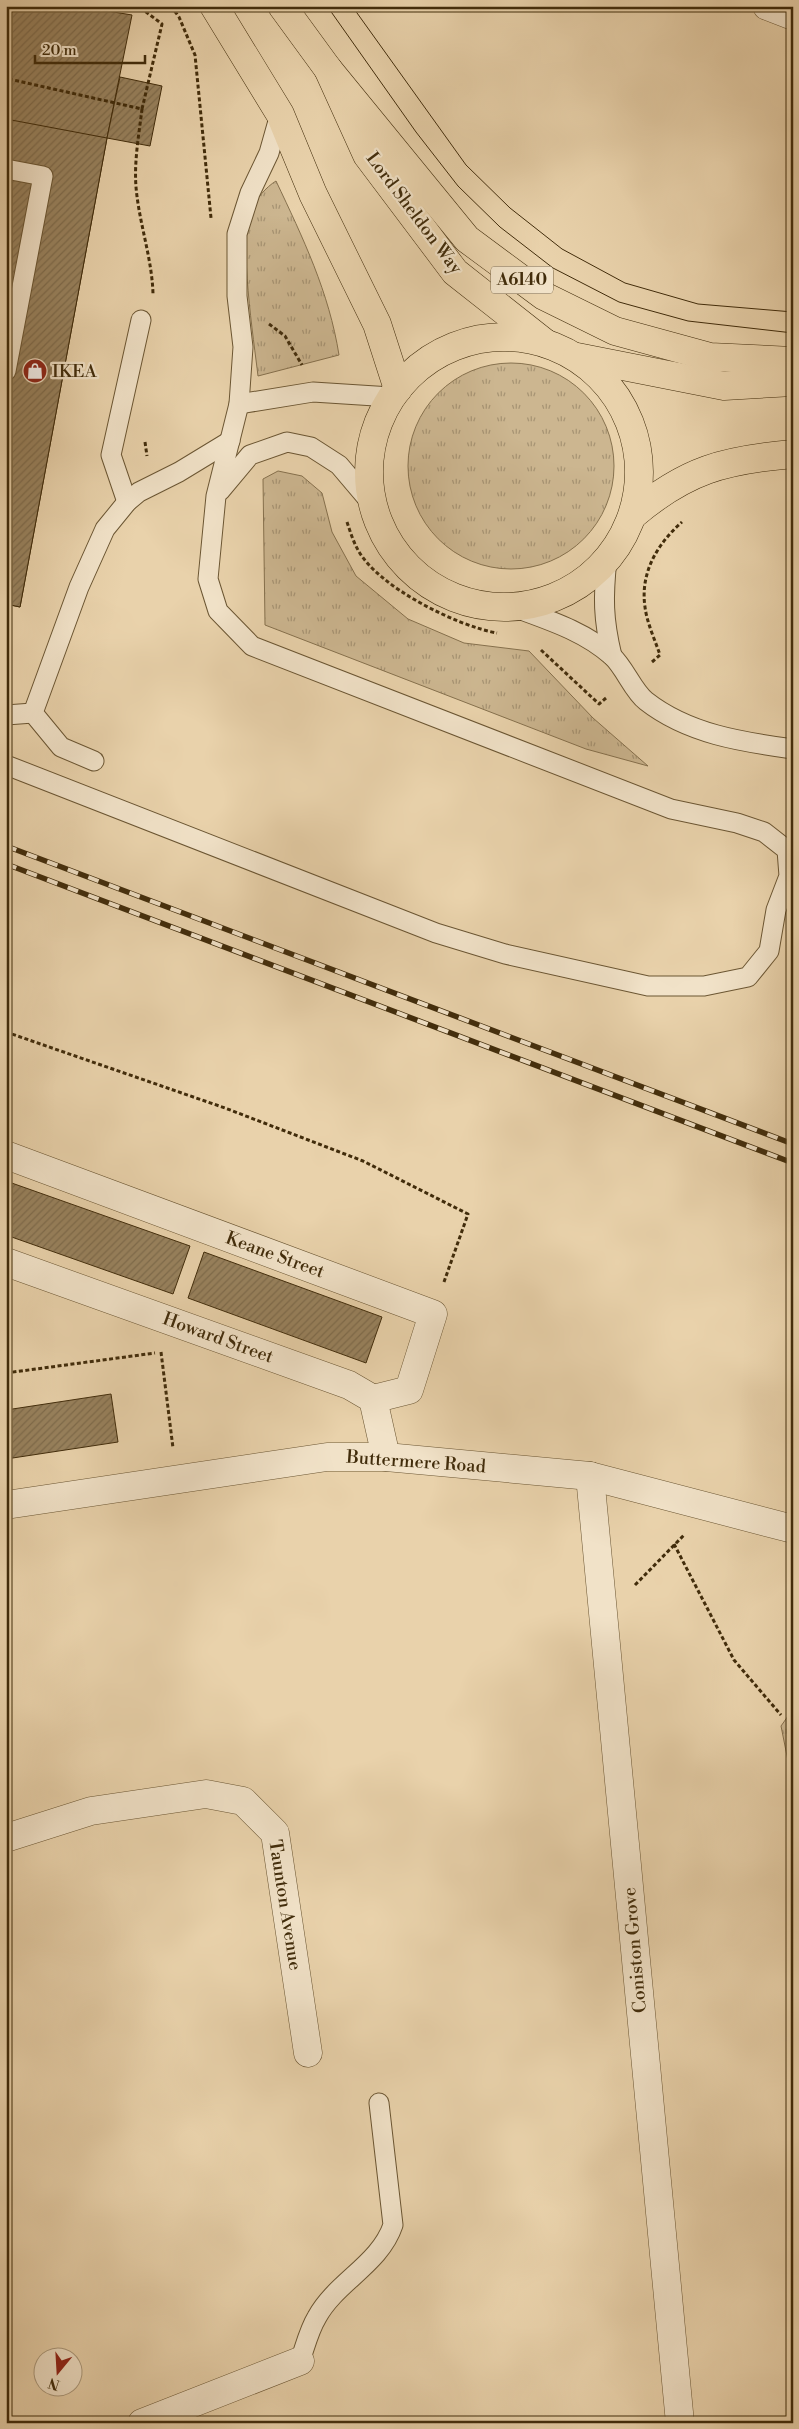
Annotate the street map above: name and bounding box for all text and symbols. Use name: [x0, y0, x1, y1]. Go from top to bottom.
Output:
scale bar: [35, 32, 145, 64]
text: 20 m: [42, 41, 77, 60]
street label: Lord Sheldon Way: [361, 147, 467, 279]
road number: A6140: [491, 266, 553, 294]
shop icon: IKEA: [22, 358, 48, 384]
place label: IKEA: [52, 360, 97, 383]
street label: Keane Street: [222, 1226, 328, 1284]
street label: Howard Street: [159, 1307, 277, 1369]
street label: Buttermere Road: [344, 1446, 487, 1478]
street label: Taunton Avenue: [263, 1838, 307, 1972]
street label: Coniston Grove: [618, 1886, 652, 2014]
north arrow: [32, 2346, 82, 2396]
text: N: [46, 2373, 62, 2394]

